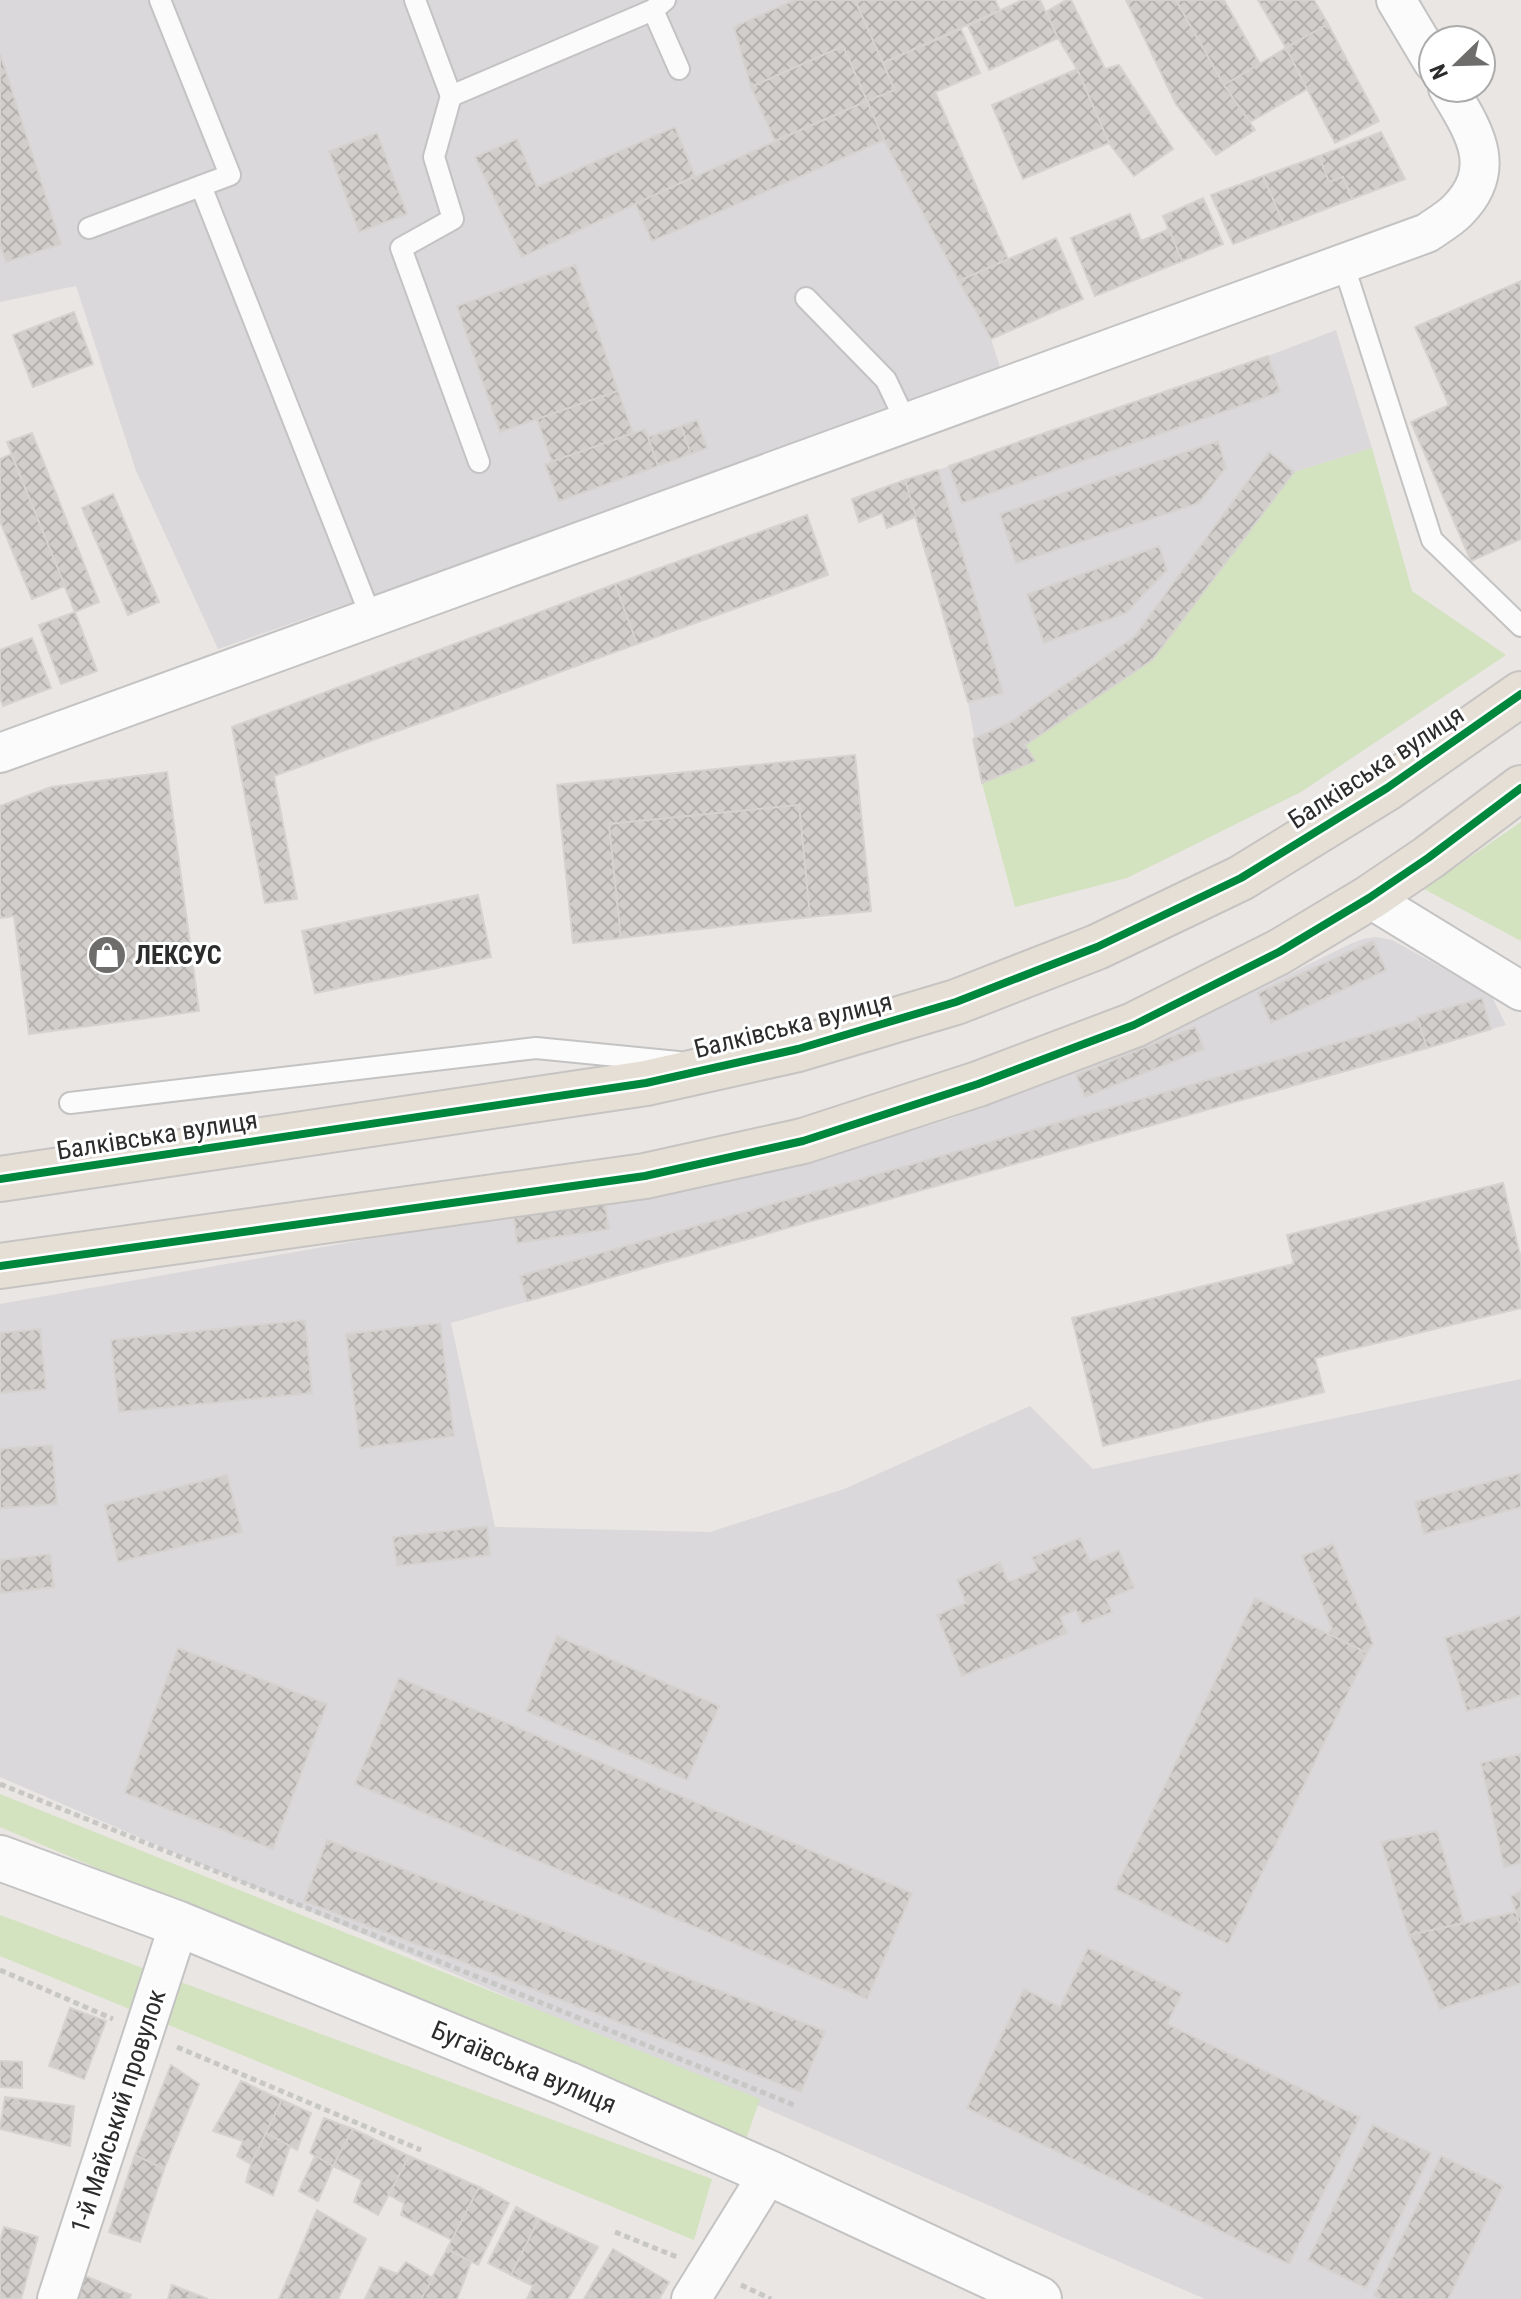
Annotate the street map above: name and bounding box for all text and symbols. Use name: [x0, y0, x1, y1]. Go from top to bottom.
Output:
north arrow: [1417, 24, 1497, 104]
text: N: [1425, 61, 1453, 83]
street label: Балківська вулиця: [1283, 699, 1469, 835]
shop icon: ЛЕКСУС: [86, 934, 128, 976]
place label: ЛЕКСУС: [135, 940, 222, 970]
street label: Балківська вулиця: [691, 986, 895, 1064]
street label: Балківська вулиця: [54, 1104, 260, 1166]
street label: 1-й Майський провулок: [64, 1985, 172, 2237]
street label: Бугаївська вулиця: [427, 2015, 621, 2119]

